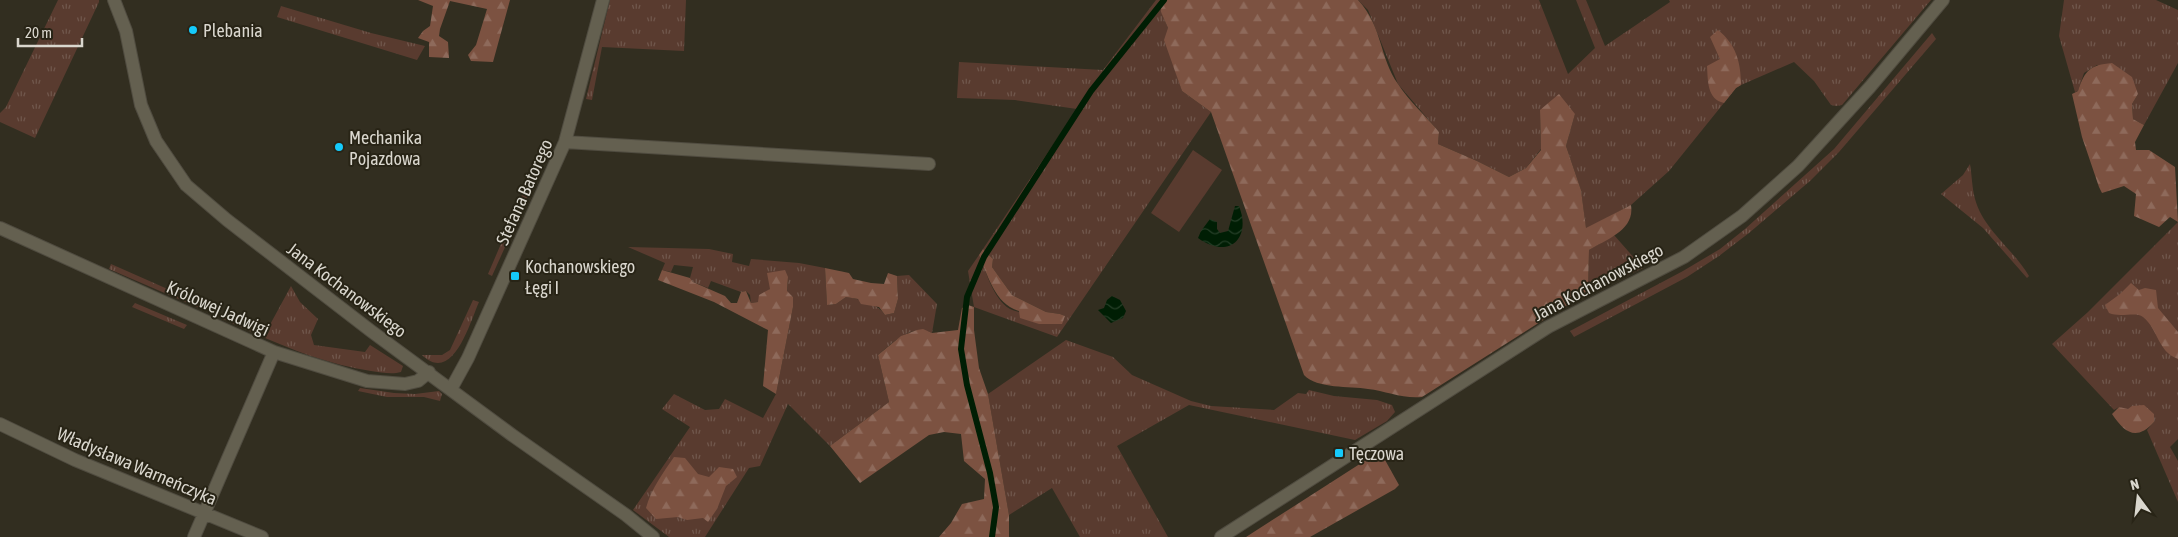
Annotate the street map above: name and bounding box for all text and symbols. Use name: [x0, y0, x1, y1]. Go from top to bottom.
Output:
scale bar: [18, 15, 81, 47]
place label: Plebania: [203, 20, 263, 41]
text: 20 m: [25, 24, 52, 41]
marker: Plebania: [187, 24, 199, 36]
place label: Mechanika Pojazdowa: [349, 127, 422, 169]
street label: Stefana Batorego: [491, 136, 557, 248]
marker: Mechanika Pojazdowa: [333, 141, 345, 153]
street label: Jana Kochanowskiego: [283, 238, 411, 342]
street label: Jana Kochanowskiego: [1529, 239, 1667, 325]
place label: Kochanowskiego Łęgi I: [525, 256, 635, 298]
marker: Kochanowskiego Łęgi I: [509, 270, 521, 282]
street label: Królowej Jadwigi: [163, 276, 273, 340]
street label: Władysława Warneńczyka: [54, 423, 220, 509]
place label: Tęczowa: [1349, 443, 1404, 464]
marker: Tęczowa: [1333, 447, 1345, 459]
north arrow: [2113, 472, 2163, 522]
text: N: [2129, 476, 2141, 493]

